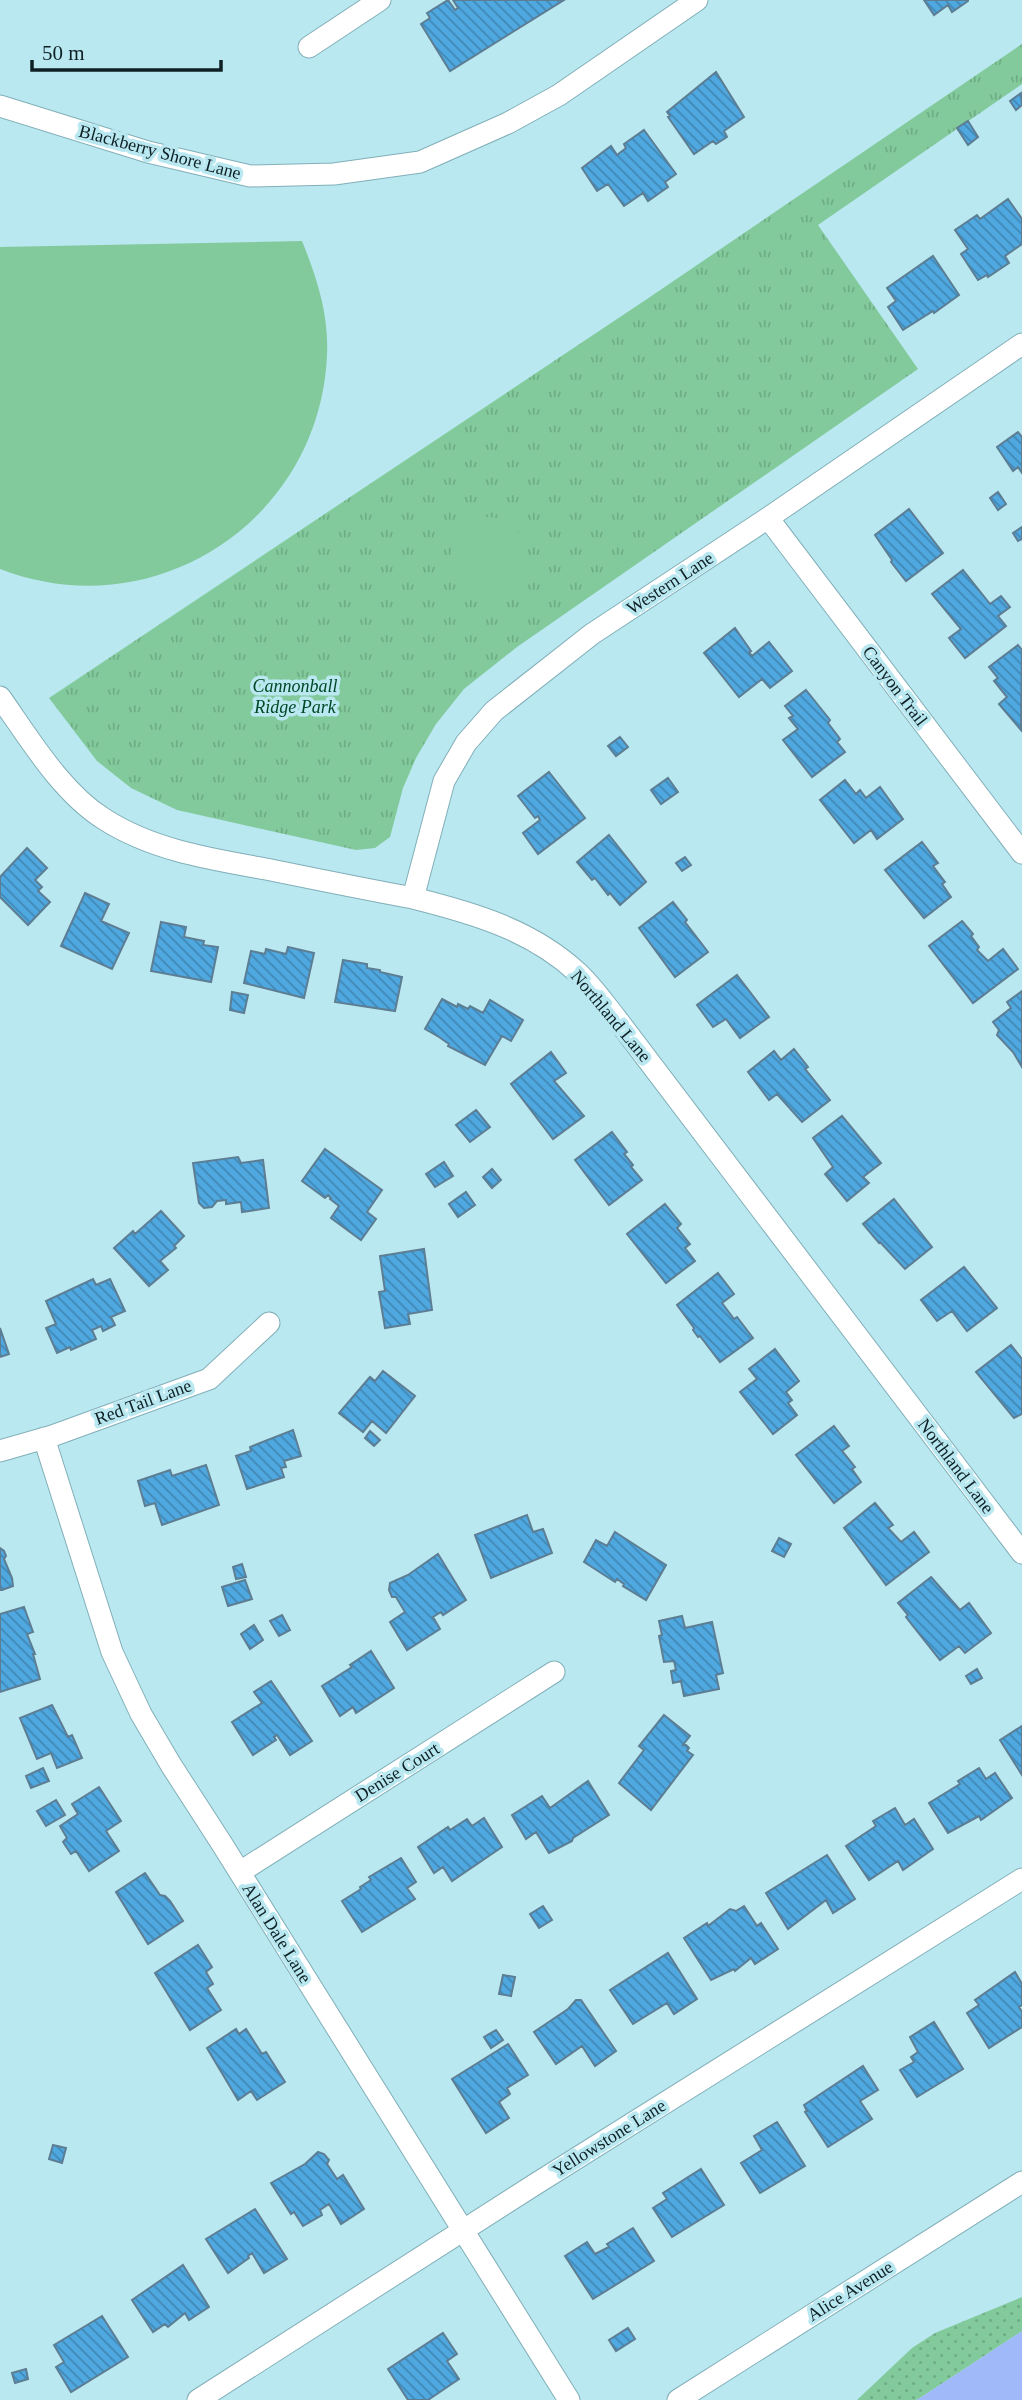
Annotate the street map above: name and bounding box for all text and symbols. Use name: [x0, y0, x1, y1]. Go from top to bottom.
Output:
scale bar: [32, 28, 220, 72]
text: 50 m: [42, 41, 85, 65]
street label: Blackberry Shore Lane: [77, 121, 243, 183]
street label: Western Lane: [623, 548, 717, 618]
street label: Canyon Trail: [859, 642, 931, 730]
park label: Cannonball Ridge Park: [252, 676, 338, 717]
street label: Northland Lane: [567, 966, 655, 1066]
street label: Red Tail Lane: [92, 1375, 194, 1429]
street label: Northland Lane: [914, 1415, 998, 1517]
street label: Denise Court: [351, 1738, 443, 1806]
street label: Alan Dale Lane: [238, 1879, 316, 1987]
street label: Yellowstone Lane: [549, 2095, 669, 2181]
street label: Alice Avenue: [804, 2257, 896, 2325]

